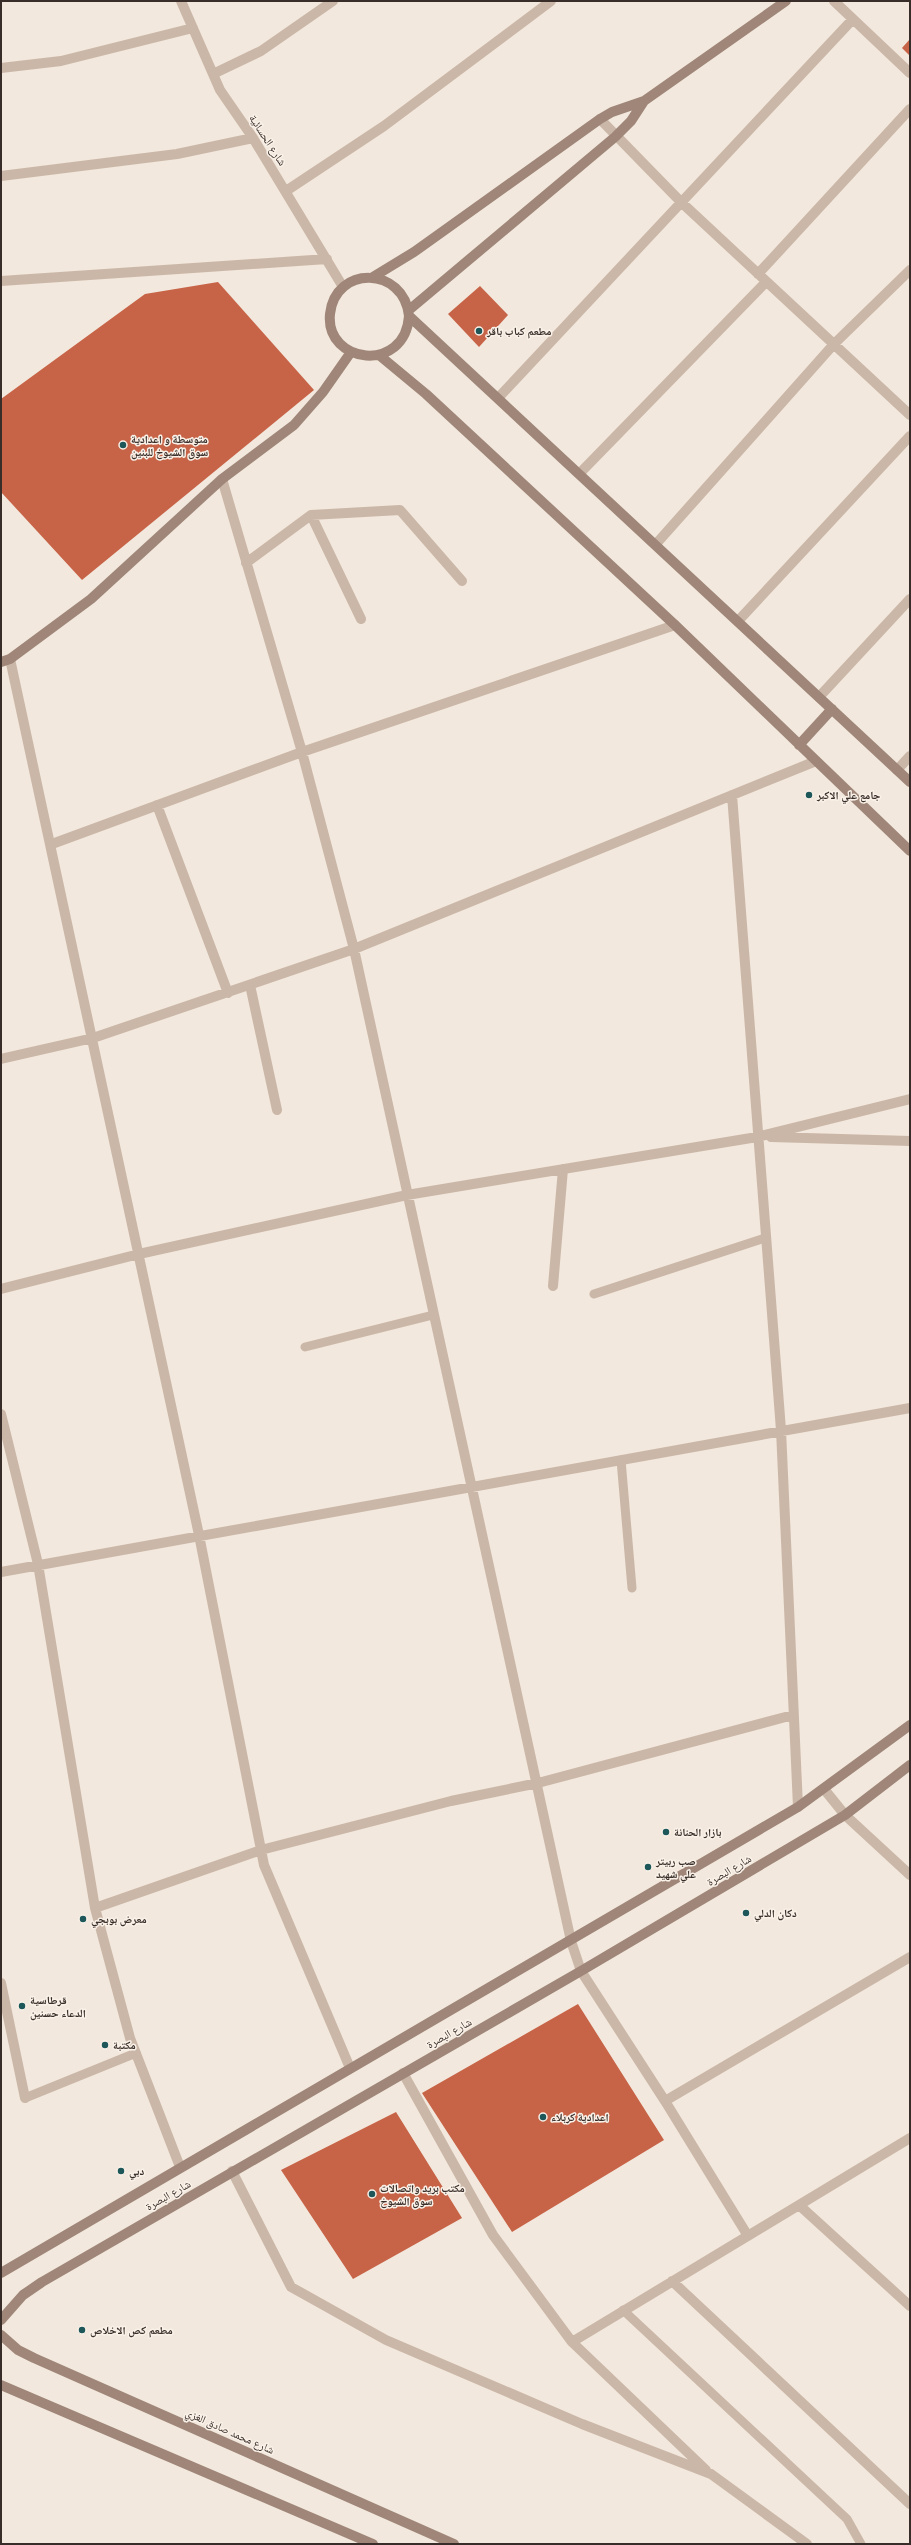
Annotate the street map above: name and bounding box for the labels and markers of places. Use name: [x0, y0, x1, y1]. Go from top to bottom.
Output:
place label: مطعم كباب باقر: [486, 324, 552, 339]
marker: مطعم كباب باقر: [474, 326, 484, 336]
place label: متوسطة و اعدادية سوق الشيوخ للبنين: [131, 432, 208, 460]
marker: متوسطة و اعدادية سوق الشيوخ للبنين: [118, 440, 128, 450]
place label: جامع علي الاكبر: [816, 788, 880, 804]
marker: جامع علي الاكبر: [804, 790, 814, 800]
place label: بازار الحنانة: [674, 1825, 721, 1839]
marker: بازار الحنانة: [661, 1827, 671, 1837]
place label: صب ربيتر علي شهيد: [655, 1854, 696, 1883]
marker: صب ربيتر علي شهيد: [643, 1862, 653, 1872]
place label: دكان الدلي: [754, 1906, 797, 1922]
marker: دكان الدلي: [741, 1908, 751, 1918]
place label: معرض بوبجي: [91, 1912, 147, 1928]
marker: معرض بوبجي: [78, 1914, 88, 1924]
place label: قرطاسية الدعاء حسنين: [30, 1993, 86, 2021]
marker: قرطاسية الدعاء حسنين: [17, 2001, 27, 2011]
place label: مكتبة: [113, 2038, 136, 2052]
marker: مكتبة: [100, 2040, 110, 2050]
place label: اعدادية كربلاء: [551, 2110, 609, 2124]
marker: اعدادية كربلاء: [538, 2112, 548, 2122]
place label: دبي: [129, 2164, 145, 2180]
marker: دبي: [116, 2166, 126, 2176]
place label: مكتب بريد واتصالات سوق الشيوخ: [380, 2181, 465, 2209]
marker: مكتب بريد واتصالات سوق الشيوخ: [367, 2189, 377, 2199]
place label: مطعم كص الاخلاص: [90, 2323, 173, 2338]
marker: مطعم كص الاخلاص: [77, 2325, 87, 2335]

